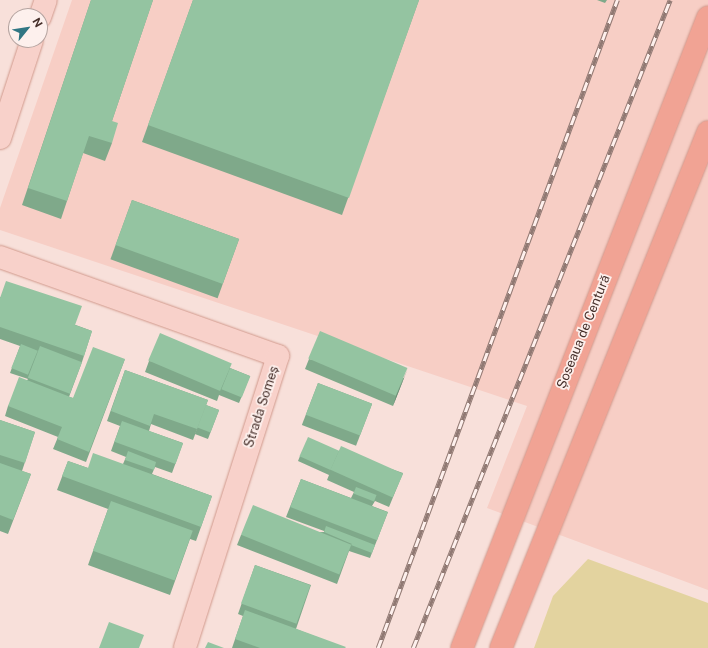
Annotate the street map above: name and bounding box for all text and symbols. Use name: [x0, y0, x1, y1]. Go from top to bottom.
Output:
north arrow: [8, 8, 48, 48]
text: N: [30, 16, 45, 29]
street label: Șoseaua de Centură: [554, 273, 614, 391]
street label: Strada Someș: [241, 364, 283, 450]

